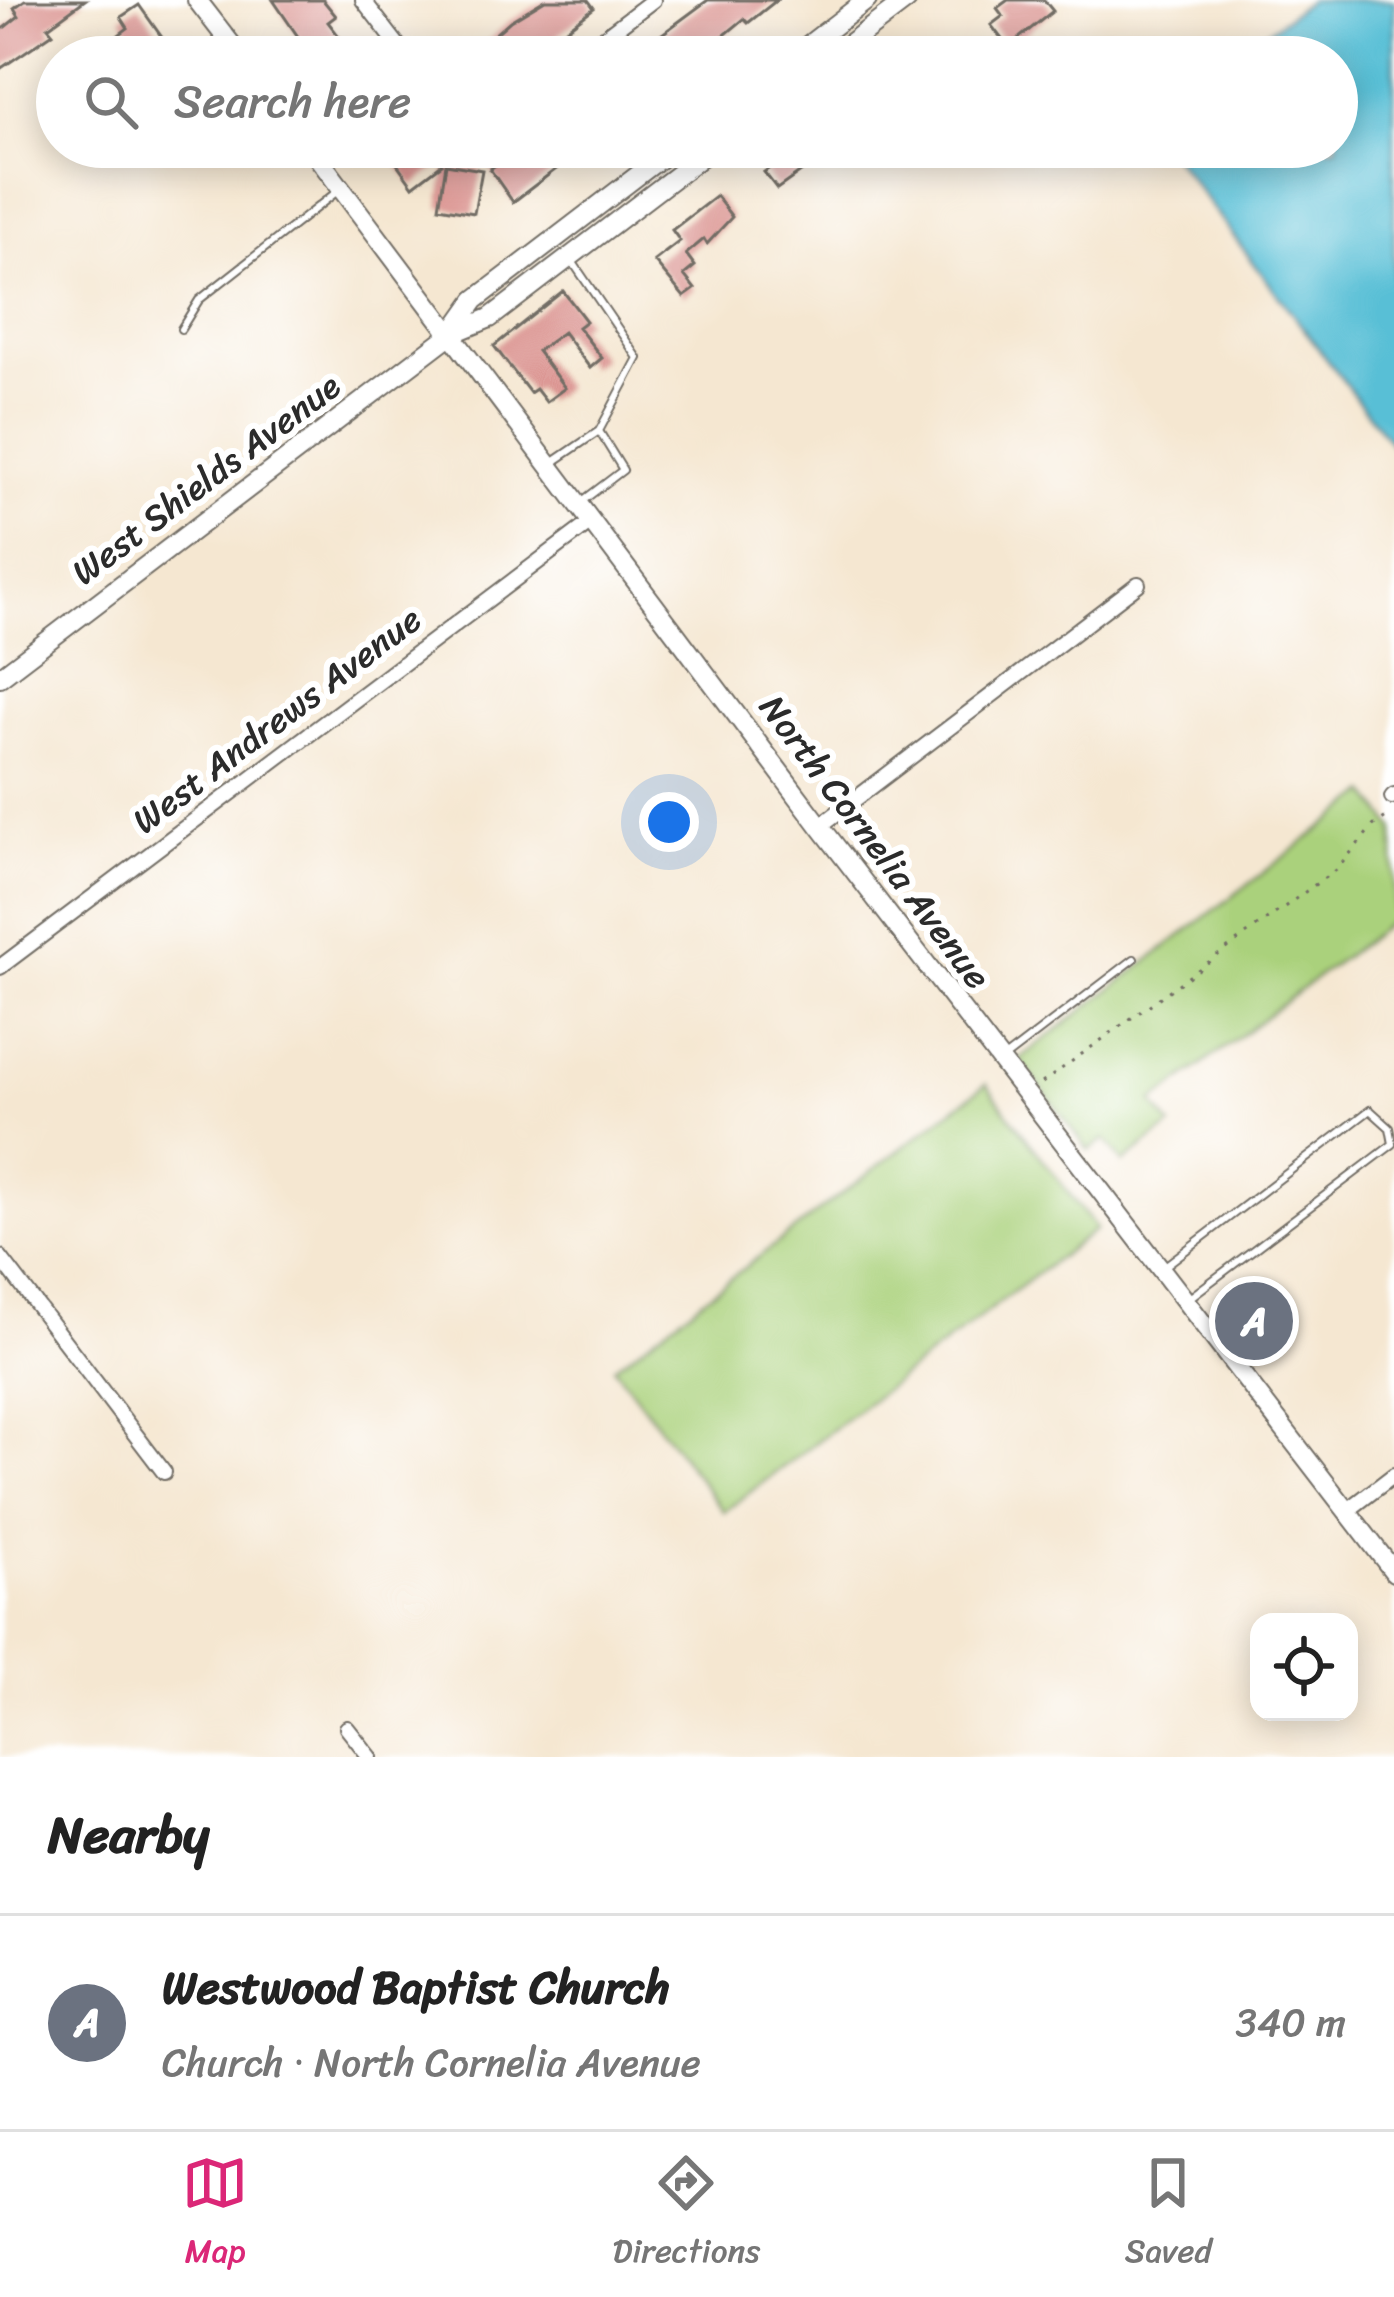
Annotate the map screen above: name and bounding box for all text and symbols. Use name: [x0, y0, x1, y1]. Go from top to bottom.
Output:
search box: [36, 36, 1358, 168]
text: Search here: [174, 62, 411, 142]
icon: search: [78, 69, 144, 135]
street label: West Shields Avenue: [57, 356, 355, 602]
street label: West Andrews Avenue: [118, 589, 436, 851]
street label: North Cornelia Avenue: [742, 680, 1008, 1004]
your location: [639, 792, 699, 852]
pin: A: [1215, 1276, 1293, 1366]
map controls: [1250, 1613, 1358, 1721]
button: locate: [1250, 1613, 1358, 1721]
text: Nearby: [48, 1790, 209, 1880]
text: Westwood Baptist Church: [162, 1948, 669, 2028]
text: A: [74, 1988, 100, 2057]
text: 340 m: [1235, 1988, 1346, 2057]
text: Church · North Cornelia Avenue: [162, 2028, 701, 2097]
tab: Map: [182, 2150, 248, 2280]
tab: Directions: [613, 2150, 760, 2280]
tab: Saved: [1125, 2150, 1212, 2280]

